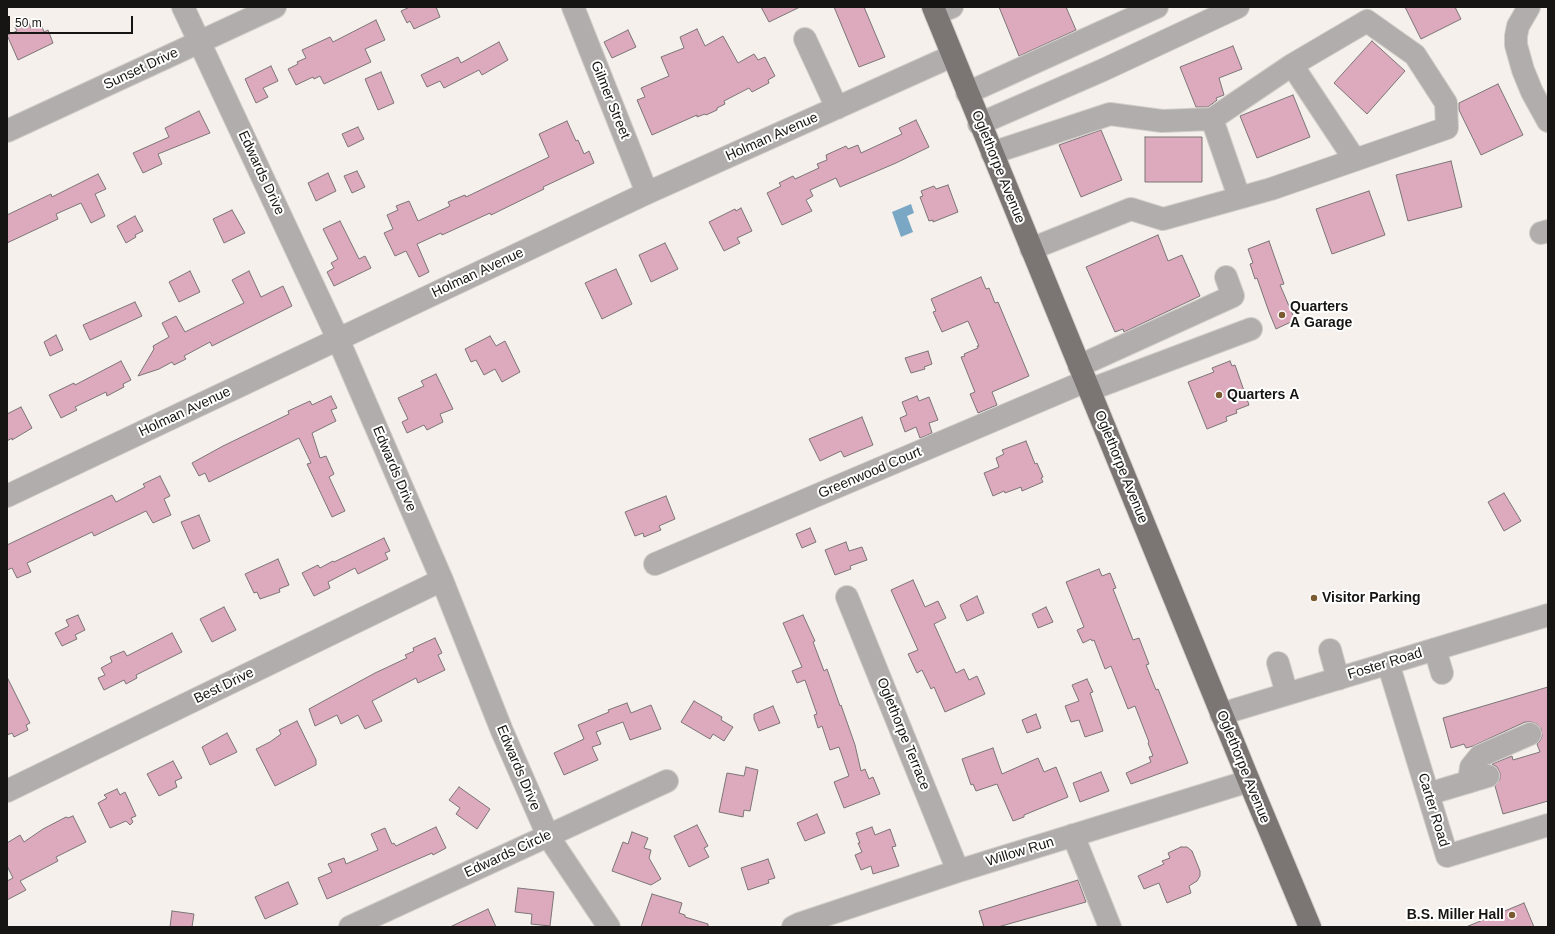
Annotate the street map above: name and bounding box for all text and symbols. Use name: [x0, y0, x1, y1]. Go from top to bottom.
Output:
scale bar: [10, 8, 135, 34]
text: 50 m: [15, 16, 42, 30]
street label: Sunset Drive: [101, 44, 181, 94]
street label: Gilmer Street: [587, 59, 633, 141]
street label: Oglethorpe Avenue: [968, 108, 1028, 226]
street label: Holman Avenue: [723, 109, 821, 165]
street label: Edwards Drive: [234, 128, 288, 218]
street label: Holman Avenue: [429, 244, 527, 302]
place label: Quarters A Garage: [1290, 299, 1352, 332]
marker: Quarters A Garage: [1277, 310, 1287, 320]
street label: Holman Avenue: [136, 383, 234, 441]
place label: Quarters A: [1227, 387, 1299, 403]
marker: Quarters A: [1214, 390, 1224, 400]
street label: Oglethorpe Avenue: [1091, 408, 1151, 526]
street label: Edwards Drive: [368, 424, 420, 514]
street label: Greenwood Court: [816, 444, 924, 502]
place label: Visitor Parking: [1322, 590, 1421, 606]
marker: Visitor Parking: [1309, 593, 1319, 603]
street label: Foster Road: [1346, 645, 1424, 683]
street label: Best Drive: [191, 664, 257, 708]
street label: Oglethorpe Terrace: [873, 675, 933, 793]
street label: Oglethorpe Avenue: [1213, 708, 1273, 826]
street label: Edwards Drive: [492, 723, 544, 813]
street label: Carter Road: [1414, 771, 1452, 849]
street label: Edwards Circle: [462, 826, 554, 882]
street label: Willow Run: [984, 834, 1056, 870]
place label: B.S. Miller Hall: [1407, 907, 1504, 923]
marker: B.S. Miller Hall: [1507, 910, 1517, 920]

